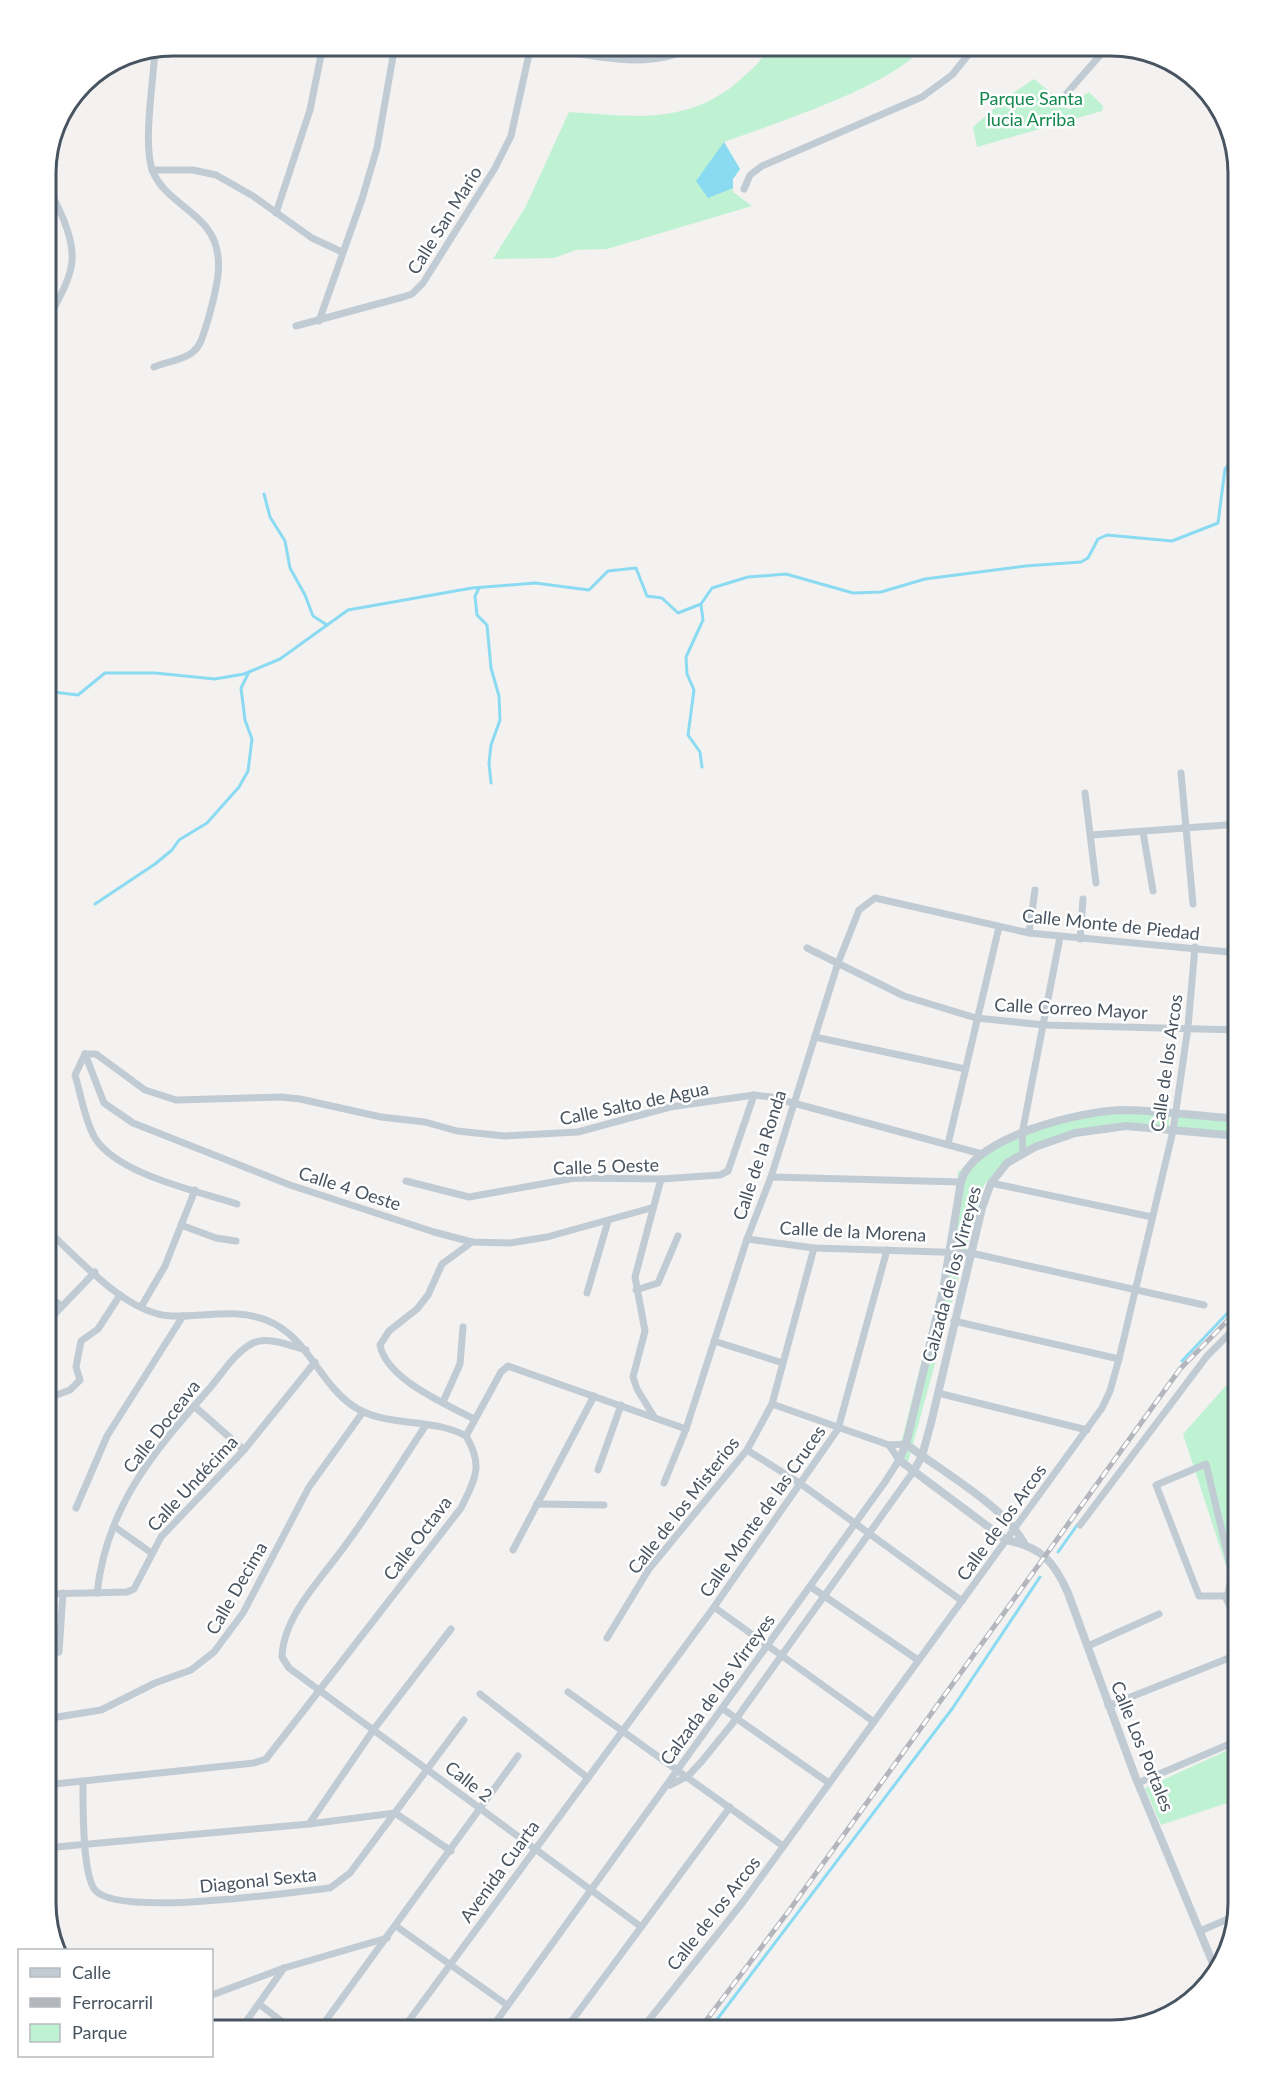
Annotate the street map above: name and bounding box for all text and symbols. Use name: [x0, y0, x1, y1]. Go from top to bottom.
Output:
park label: Parque Santa lucia Arriba: [979, 87, 1083, 130]
street label: Calle San Mario: [402, 162, 486, 278]
street label: Calle Monte de Piedad: [1021, 904, 1201, 944]
street label: Calle Correo Mayor: [994, 993, 1149, 1023]
street label: Calle de los Arcos: [1145, 993, 1187, 1133]
street label: Calle Salto de Agua: [557, 1076, 711, 1130]
street label: Calle de la Ronda: [728, 1087, 790, 1223]
street label: Calle 5 Oeste: [553, 1153, 659, 1179]
street label: Calle 4 Oeste: [296, 1161, 404, 1215]
street label: Calzada de los Virreyes: [917, 1183, 985, 1364]
street label: Calle de la Morena: [779, 1216, 927, 1246]
street label: Calle Doceava: [118, 1375, 204, 1477]
street label: Calle Monte de las Cruces: [694, 1421, 830, 1601]
street label: Calle Undécima: [142, 1431, 242, 1535]
street label: Calle de los Misterios: [623, 1432, 744, 1578]
street label: Calle de los Arcos: [951, 1459, 1051, 1585]
street label: Calle Octava: [378, 1492, 456, 1584]
street label: Calle Decima: [201, 1538, 271, 1638]
street label: Calzada de los Virreyes: [655, 1609, 779, 1769]
street label: Calle Los Portales: [1107, 1678, 1179, 1815]
street label: Calle 2: [441, 1756, 497, 1806]
street label: Avenida Cuarta: [455, 1816, 543, 1926]
street label: Calle de los Arcos: [662, 1851, 765, 1974]
street label: Diagonal Sexta: [198, 1863, 318, 1897]
legend: [18, 1949, 213, 2057]
text: Calle: [72, 1961, 111, 1983]
text: Ferrocarril: [72, 1991, 153, 2013]
text: Parque: [72, 2021, 127, 2043]

